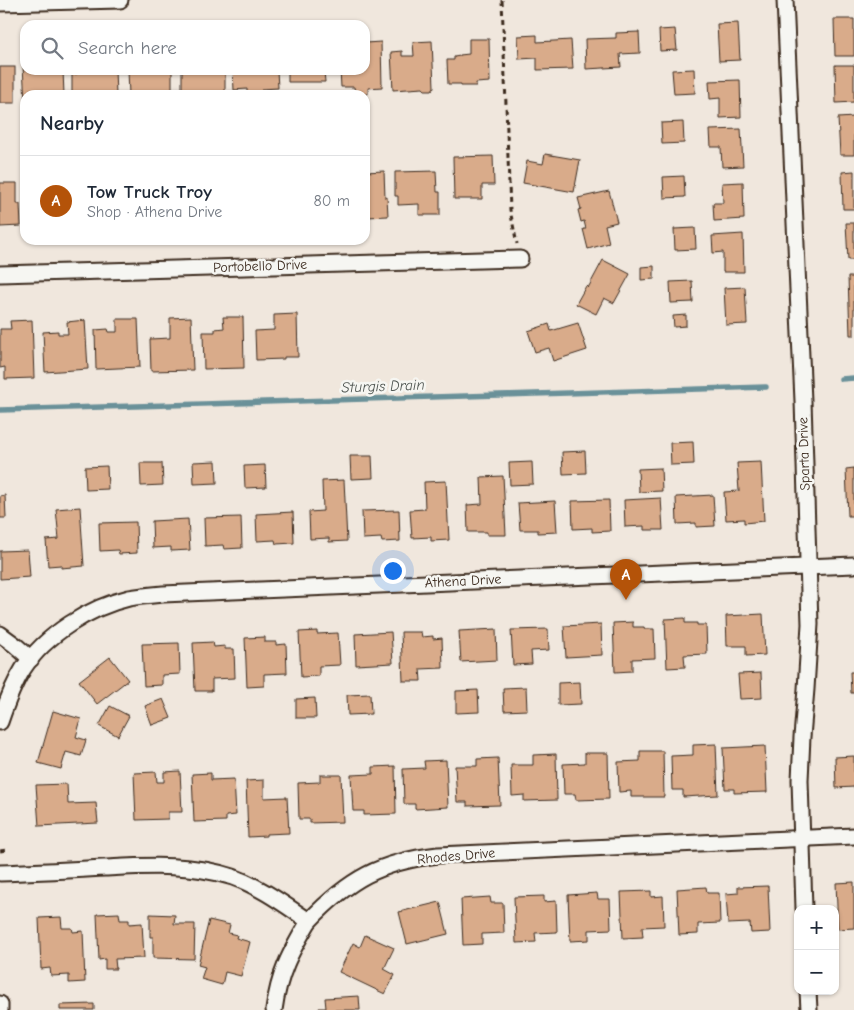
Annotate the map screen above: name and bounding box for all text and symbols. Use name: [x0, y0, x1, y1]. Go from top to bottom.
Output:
search box: [20, 20, 370, 75]
icon: search: [38, 34, 66, 62]
text: Search here: [78, 37, 177, 59]
text: Nearby: [40, 111, 104, 135]
text: Tow Truck Troy: [87, 181, 212, 203]
text: A: [52, 192, 60, 210]
text: 80 m: [313, 192, 350, 210]
text: Shop · Athena Drive: [87, 203, 222, 221]
street label: Portobello Drive: [213, 256, 307, 276]
water label: Sturgis Drain: [341, 376, 425, 396]
street label: Sparta Drive: [794, 417, 814, 491]
your location: [380, 558, 406, 584]
pin: A: [610, 559, 642, 600]
street label: Athena Drive: [424, 571, 502, 591]
street label: Rhodes Drive: [416, 844, 496, 868]
map controls: [794, 905, 839, 995]
button: +: [794, 905, 839, 950]
button: −: [794, 950, 839, 995]

